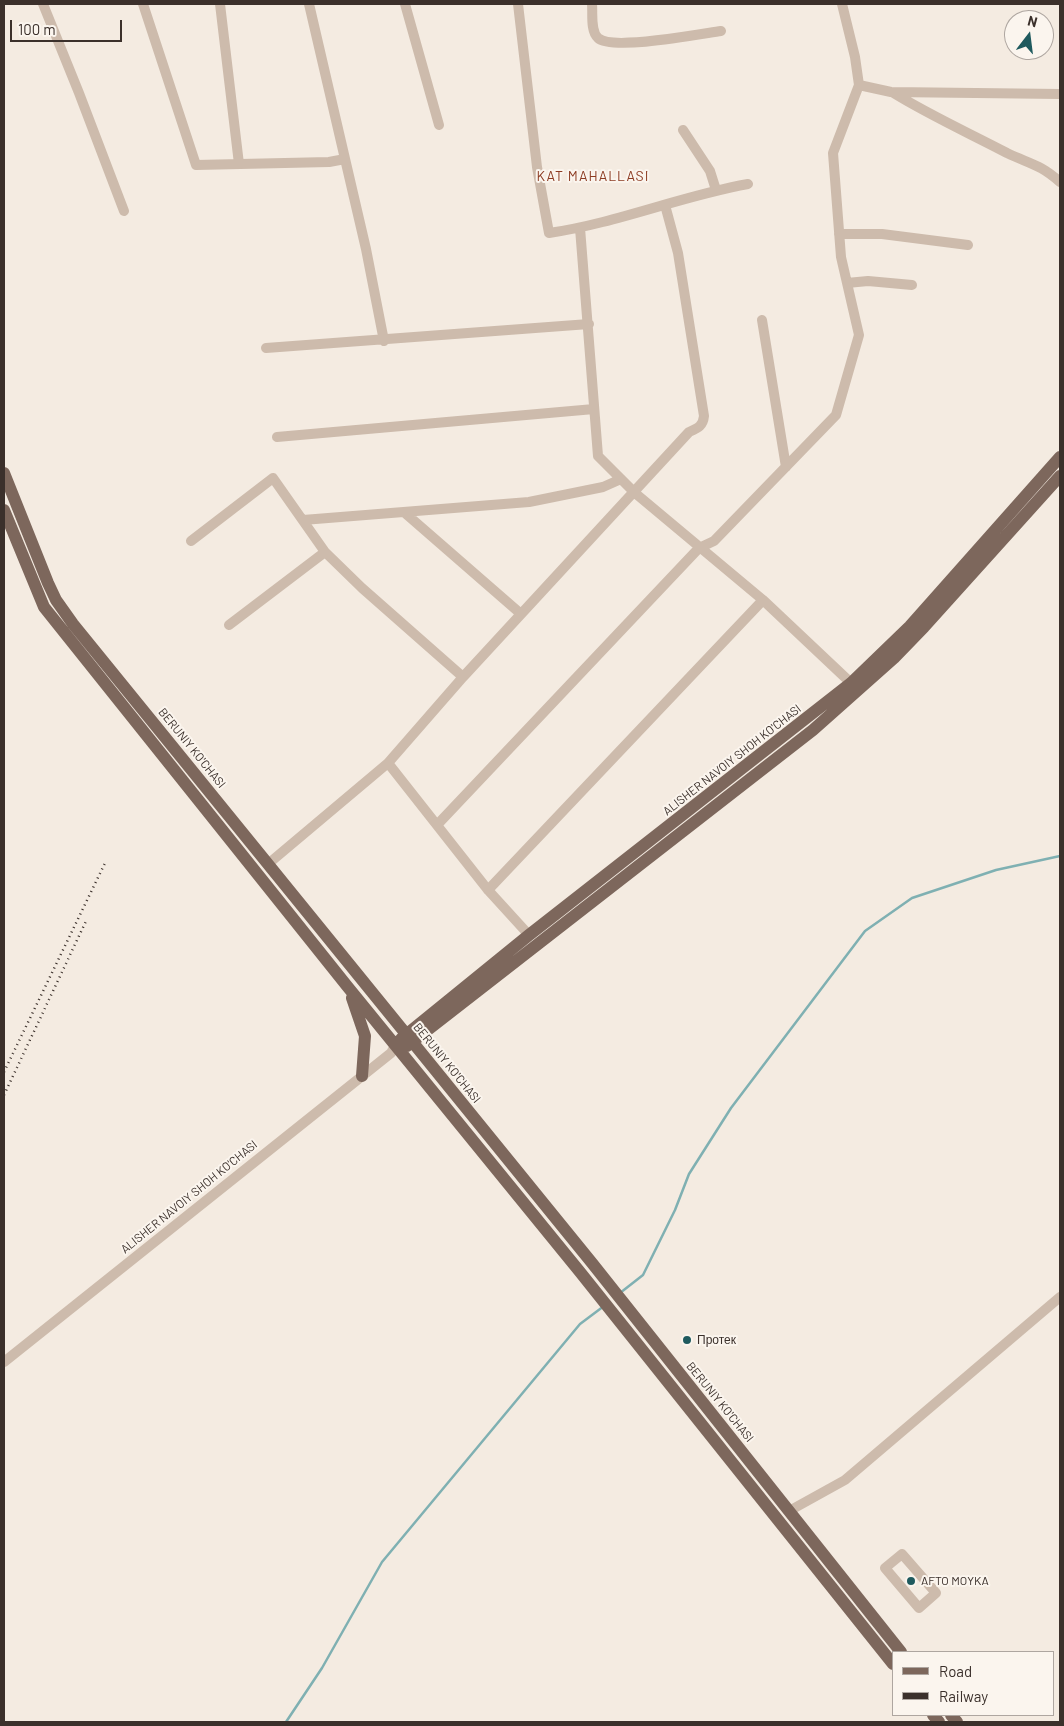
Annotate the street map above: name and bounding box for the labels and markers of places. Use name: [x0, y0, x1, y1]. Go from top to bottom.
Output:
place label: Протек: [697, 1333, 736, 1347]
marker: Протек: [681, 1334, 693, 1346]
place label: AFTO MOYKA: [921, 1574, 989, 1588]
marker: AFTO MOYKA: [905, 1575, 917, 1587]

